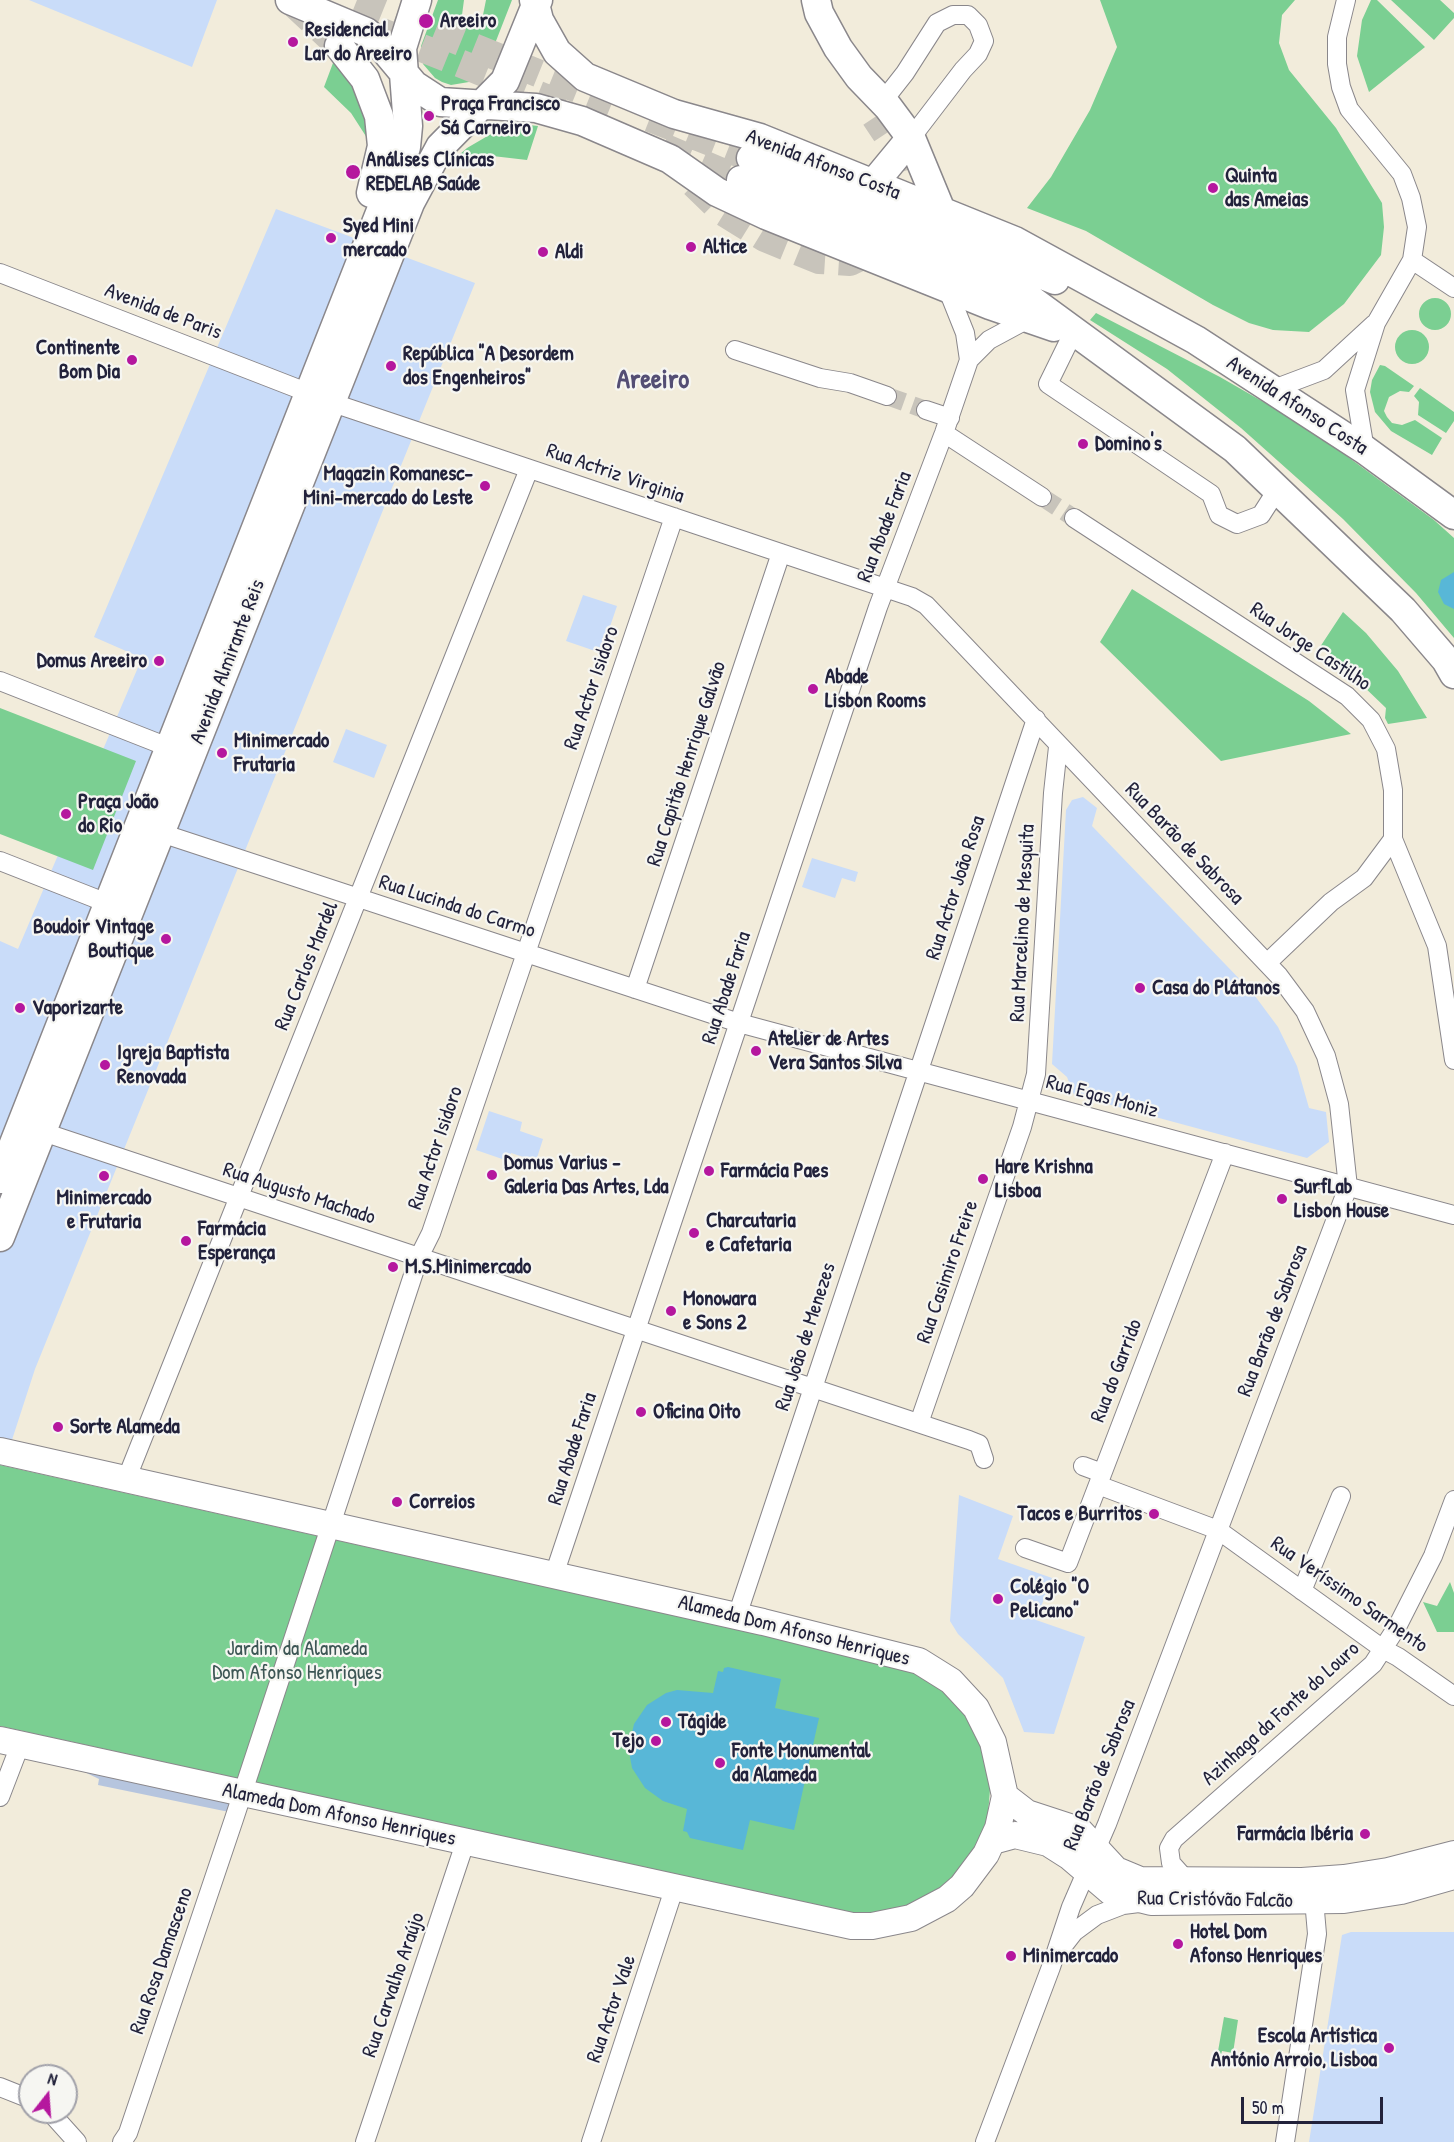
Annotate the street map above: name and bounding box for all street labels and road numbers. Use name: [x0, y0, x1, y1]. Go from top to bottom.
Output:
street label: Avenida Afonso Costa: [742, 124, 904, 206]
street label: Avenida de Paris: [101, 278, 225, 346]
street label: Avenida Afonso Costa: [1222, 351, 1372, 461]
street label: Rua Actriz Virginia: [543, 439, 687, 509]
street label: Rua Abade Faria: [852, 468, 918, 586]
street label: Avenida Almirante Reis: [185, 576, 271, 748]
street label: Rua Jorge Castilho: [1245, 597, 1375, 697]
street label: Rua Actor Isidoro: [559, 623, 625, 753]
street label: Rua Capitão Henrique Galvão: [642, 658, 732, 870]
street label: Rua Barão de Sabrosa: [1119, 778, 1249, 910]
street label: Rua Actor João Rosa: [921, 813, 991, 963]
street label: Rua Marcelino de Mesquita: [1005, 823, 1041, 1023]
street label: Rua Lucinda do Carmo: [376, 870, 538, 944]
street label: Rua Carlos Mardel: [270, 898, 344, 1034]
street label: Rua Abade Faria: [697, 929, 757, 1047]
street label: Rua Egas Moniz: [1043, 1070, 1161, 1124]
street label: Rua Actor Isidoro: [403, 1083, 469, 1213]
street label: Rua Augusto Machado: [220, 1158, 378, 1230]
street label: Rua Casimiro Freire: [912, 1197, 984, 1347]
street label: Rua Barão de Sabrosa: [1233, 1242, 1313, 1400]
street label: Rua João de Menezes: [770, 1260, 842, 1414]
street label: Rua do Garrido: [1086, 1316, 1148, 1426]
street label: Rua Abade Faria: [543, 1390, 603, 1508]
street label: Rua Veríssimo Sarmento: [1266, 1531, 1432, 1659]
street label: Alameda Dom Afonso Henriques: [676, 1590, 912, 1672]
street label: Azinhaga da Fonte do Louro: [1197, 1637, 1365, 1791]
street label: Rua Barão de Sabrosa: [1058, 1696, 1142, 1854]
street label: Alameda Dom Afonso Henriques: [220, 1778, 458, 1852]
street label: Rua Rosa Damasceno: [125, 1884, 199, 2038]
street label: Rua Cristóvão Falcão: [1137, 1886, 1293, 1914]
street label: Rua Carvalho Araújo: [357, 1909, 431, 2061]
street label: Rua Actor Vale: [582, 1952, 642, 2066]

